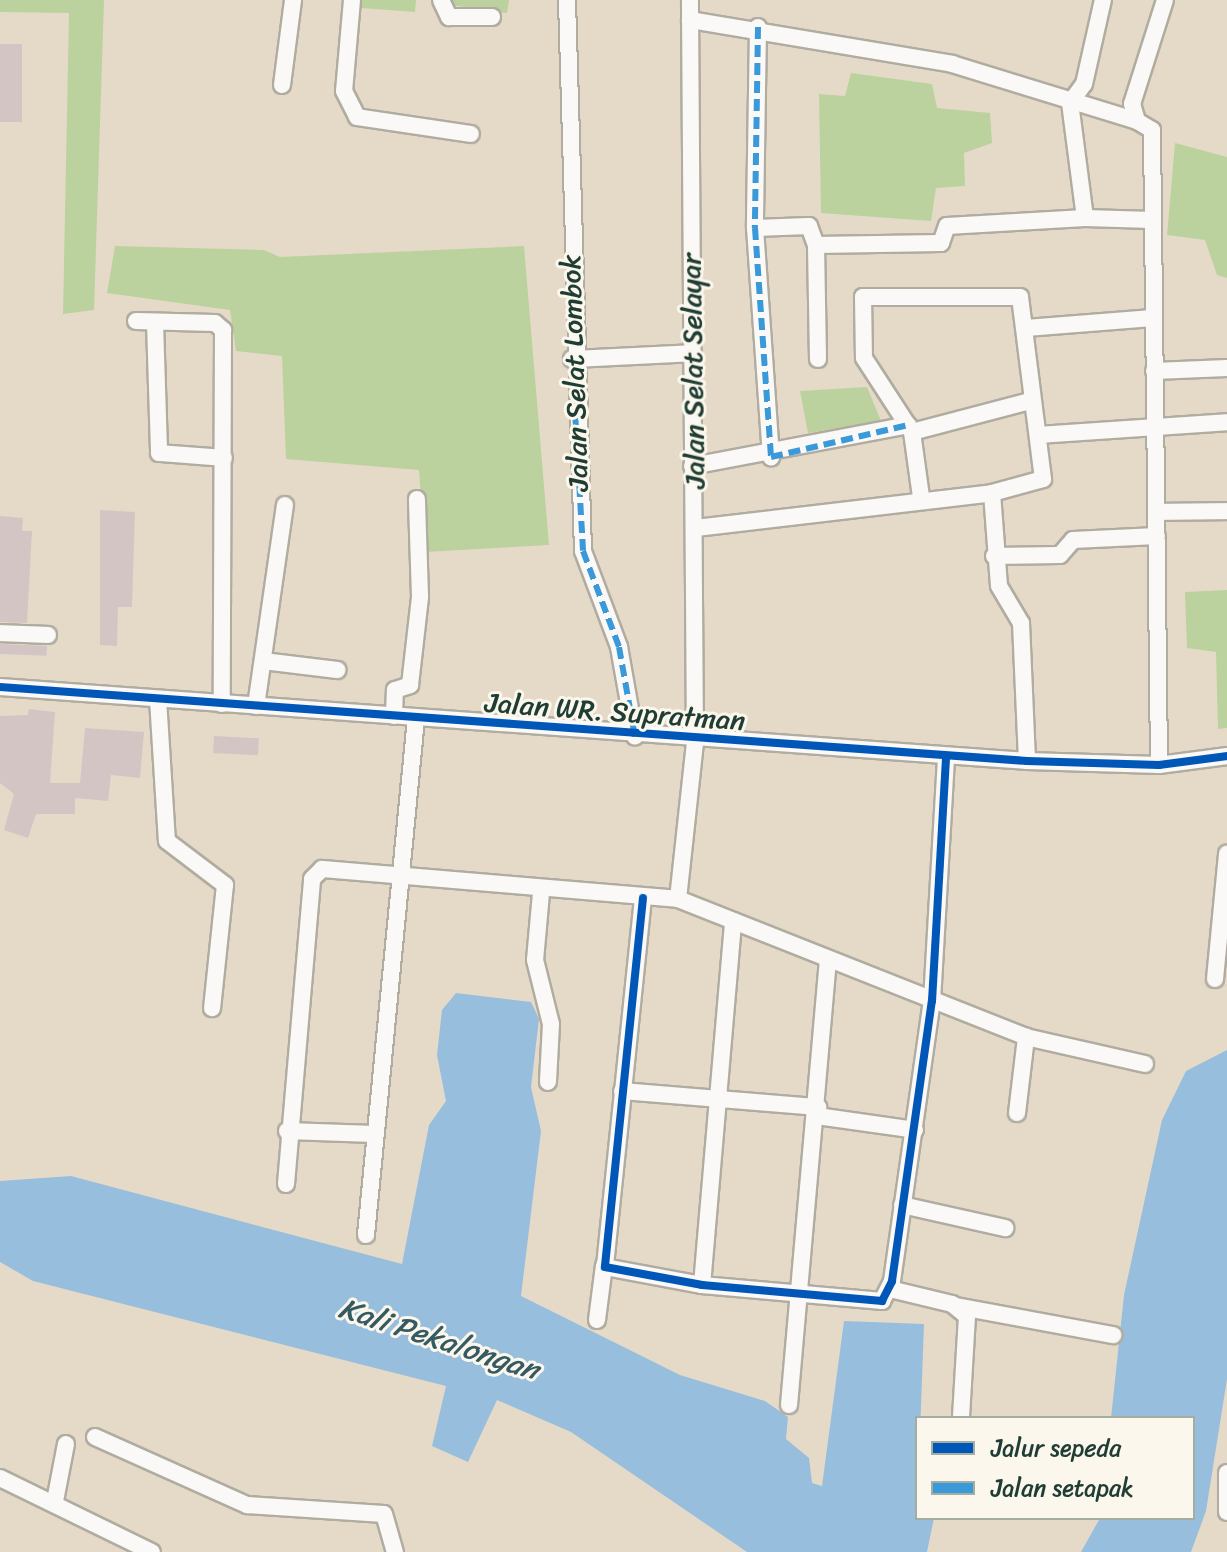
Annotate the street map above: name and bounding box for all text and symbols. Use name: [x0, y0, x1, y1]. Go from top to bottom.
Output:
street label: Jalan Selat Selayar: [674, 251, 712, 491]
street label: Jalan Selat Lombok: [554, 254, 596, 492]
street label: Jalan WR. Supratman: [484, 686, 746, 738]
water label: Kali Pekalongan: [334, 1290, 544, 1388]
legend: [915, 1416, 1195, 1520]
text: Jalur sepeda: [991, 1427, 1121, 1469]
text: Jalan setapak: [991, 1467, 1134, 1509]

